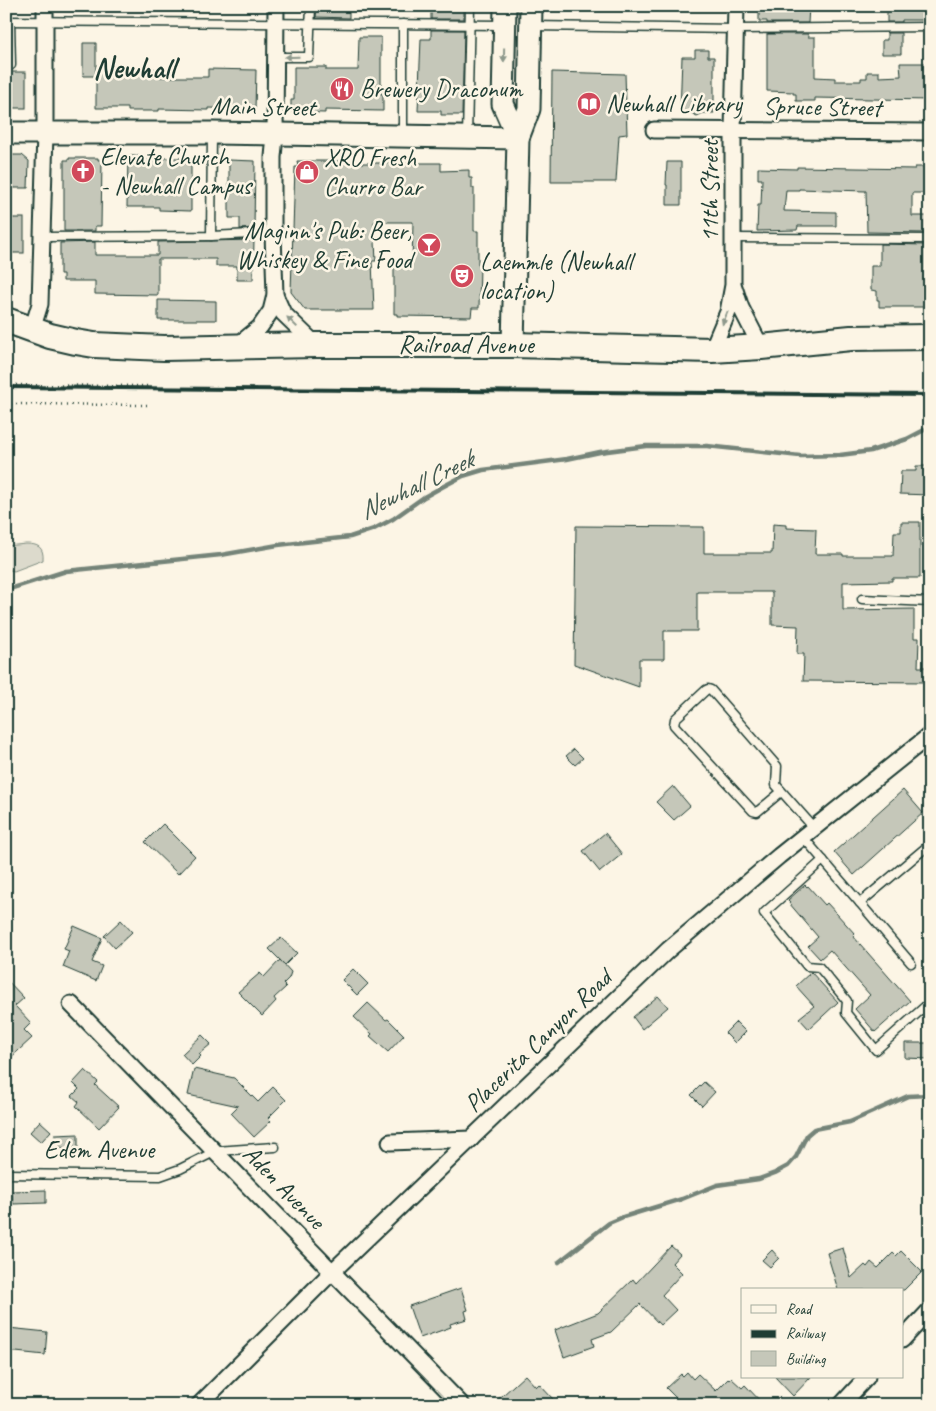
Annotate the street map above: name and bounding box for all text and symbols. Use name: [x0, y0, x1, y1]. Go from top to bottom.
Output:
one-way arrow: [500, 47, 508, 63]
district label: Newhall: [93, 49, 180, 87]
one-way arrow: [283, 53, 299, 61]
place label: Brewery Draconum: [360, 73, 524, 105]
restaurant icon: Brewery Draconum: [329, 76, 355, 102]
place label: Newhall Library: [606, 88, 743, 120]
street label: Main Street: [210, 90, 318, 124]
street label: Spruce Street: [763, 90, 885, 124]
library icon: Newhall Library: [576, 91, 602, 117]
street label: 11th Street: [694, 137, 726, 242]
place label: Elevate Church - Newhall Campus: [100, 141, 253, 202]
place label: XRO Fresh Churro Bar: [324, 142, 425, 203]
church icon: Elevate Church - Newhall Campus: [70, 158, 96, 184]
shop icon: XRO Fresh Churro Bar: [294, 159, 320, 185]
place label: Maginn's Pub: Beer, Whiskey & Fine Food: [236, 215, 416, 276]
bar icon: Maginn's Pub: Beer, Whiskey & Fine Food: [416, 232, 442, 258]
place label: Laemmle (Newhall location): [480, 246, 637, 307]
theatre icon: Laemmle (Newhall location): [449, 263, 475, 289]
one-way arrow: [721, 311, 728, 326]
one-way arrow: [286, 317, 298, 329]
street label: Railroad Avenue: [398, 329, 535, 361]
water label: Newhall Creek: [353, 441, 483, 527]
street label: Placerita Canyon Road: [458, 960, 621, 1119]
street label: Edem Avenue: [44, 1134, 156, 1166]
street label: Aden Avenue: [236, 1138, 333, 1237]
legend: [741, 1288, 904, 1378]
text: Road: [786, 1300, 813, 1319]
text: Railway: [786, 1324, 827, 1343]
text: Building: [786, 1350, 826, 1369]

